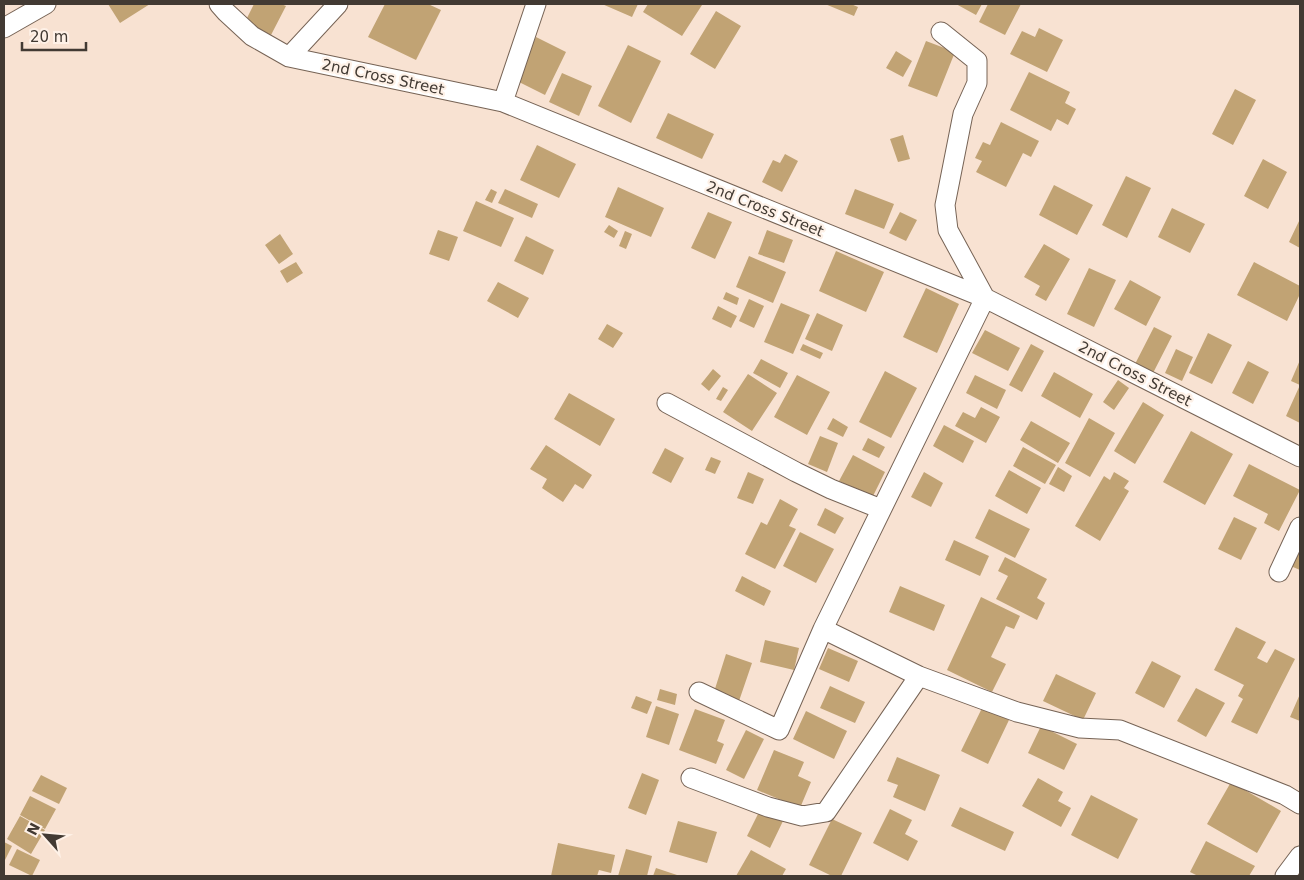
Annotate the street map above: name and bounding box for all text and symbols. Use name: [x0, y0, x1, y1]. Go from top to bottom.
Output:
scale bar: [22, 20, 86, 52]
text: 20 m: [30, 28, 68, 46]
street label: 2nd Cross Street: [320, 55, 446, 99]
street label: 2nd Cross Street: [704, 177, 826, 241]
street label: 2nd Cross Street: [1075, 338, 1195, 410]
north arrow: [20, 810, 70, 860]
text: N: [24, 820, 43, 838]

